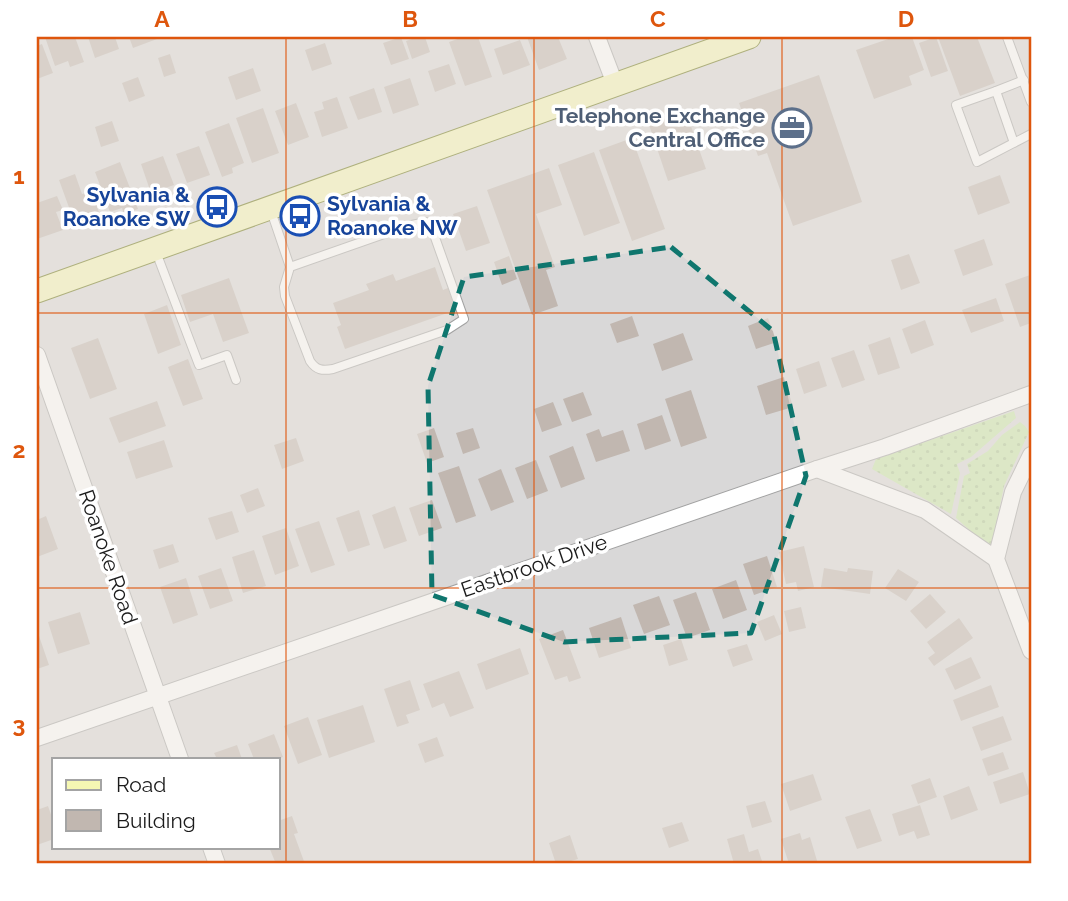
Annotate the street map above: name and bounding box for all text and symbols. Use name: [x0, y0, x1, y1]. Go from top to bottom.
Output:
text: A: [154, 5, 170, 32]
text: B: [402, 5, 418, 32]
text: C: [650, 5, 666, 32]
text: D: [898, 5, 914, 32]
place label: Telephone Exchange Central Office: [555, 103, 765, 152]
office icon: Telephone Exchange Central Office: [771, 107, 813, 149]
text: 1: [13, 162, 25, 189]
place label: Sylvania & Roanoke SW: [63, 182, 191, 231]
bus stop icon: Sylvania & Roanoke SW: [196, 186, 238, 228]
place label: Sylvania & Roanoke NW: [327, 191, 459, 240]
bus stop icon: Sylvania & Roanoke NW: [279, 195, 321, 237]
text: 2: [13, 436, 25, 463]
street label: Roanoke Road: [74, 486, 143, 627]
street label: Eastbrook Drive: [457, 529, 610, 602]
text: 3: [13, 711, 25, 738]
legend: [52, 758, 280, 848]
text: Road: [116, 772, 166, 797]
text: Building: [116, 808, 196, 833]

